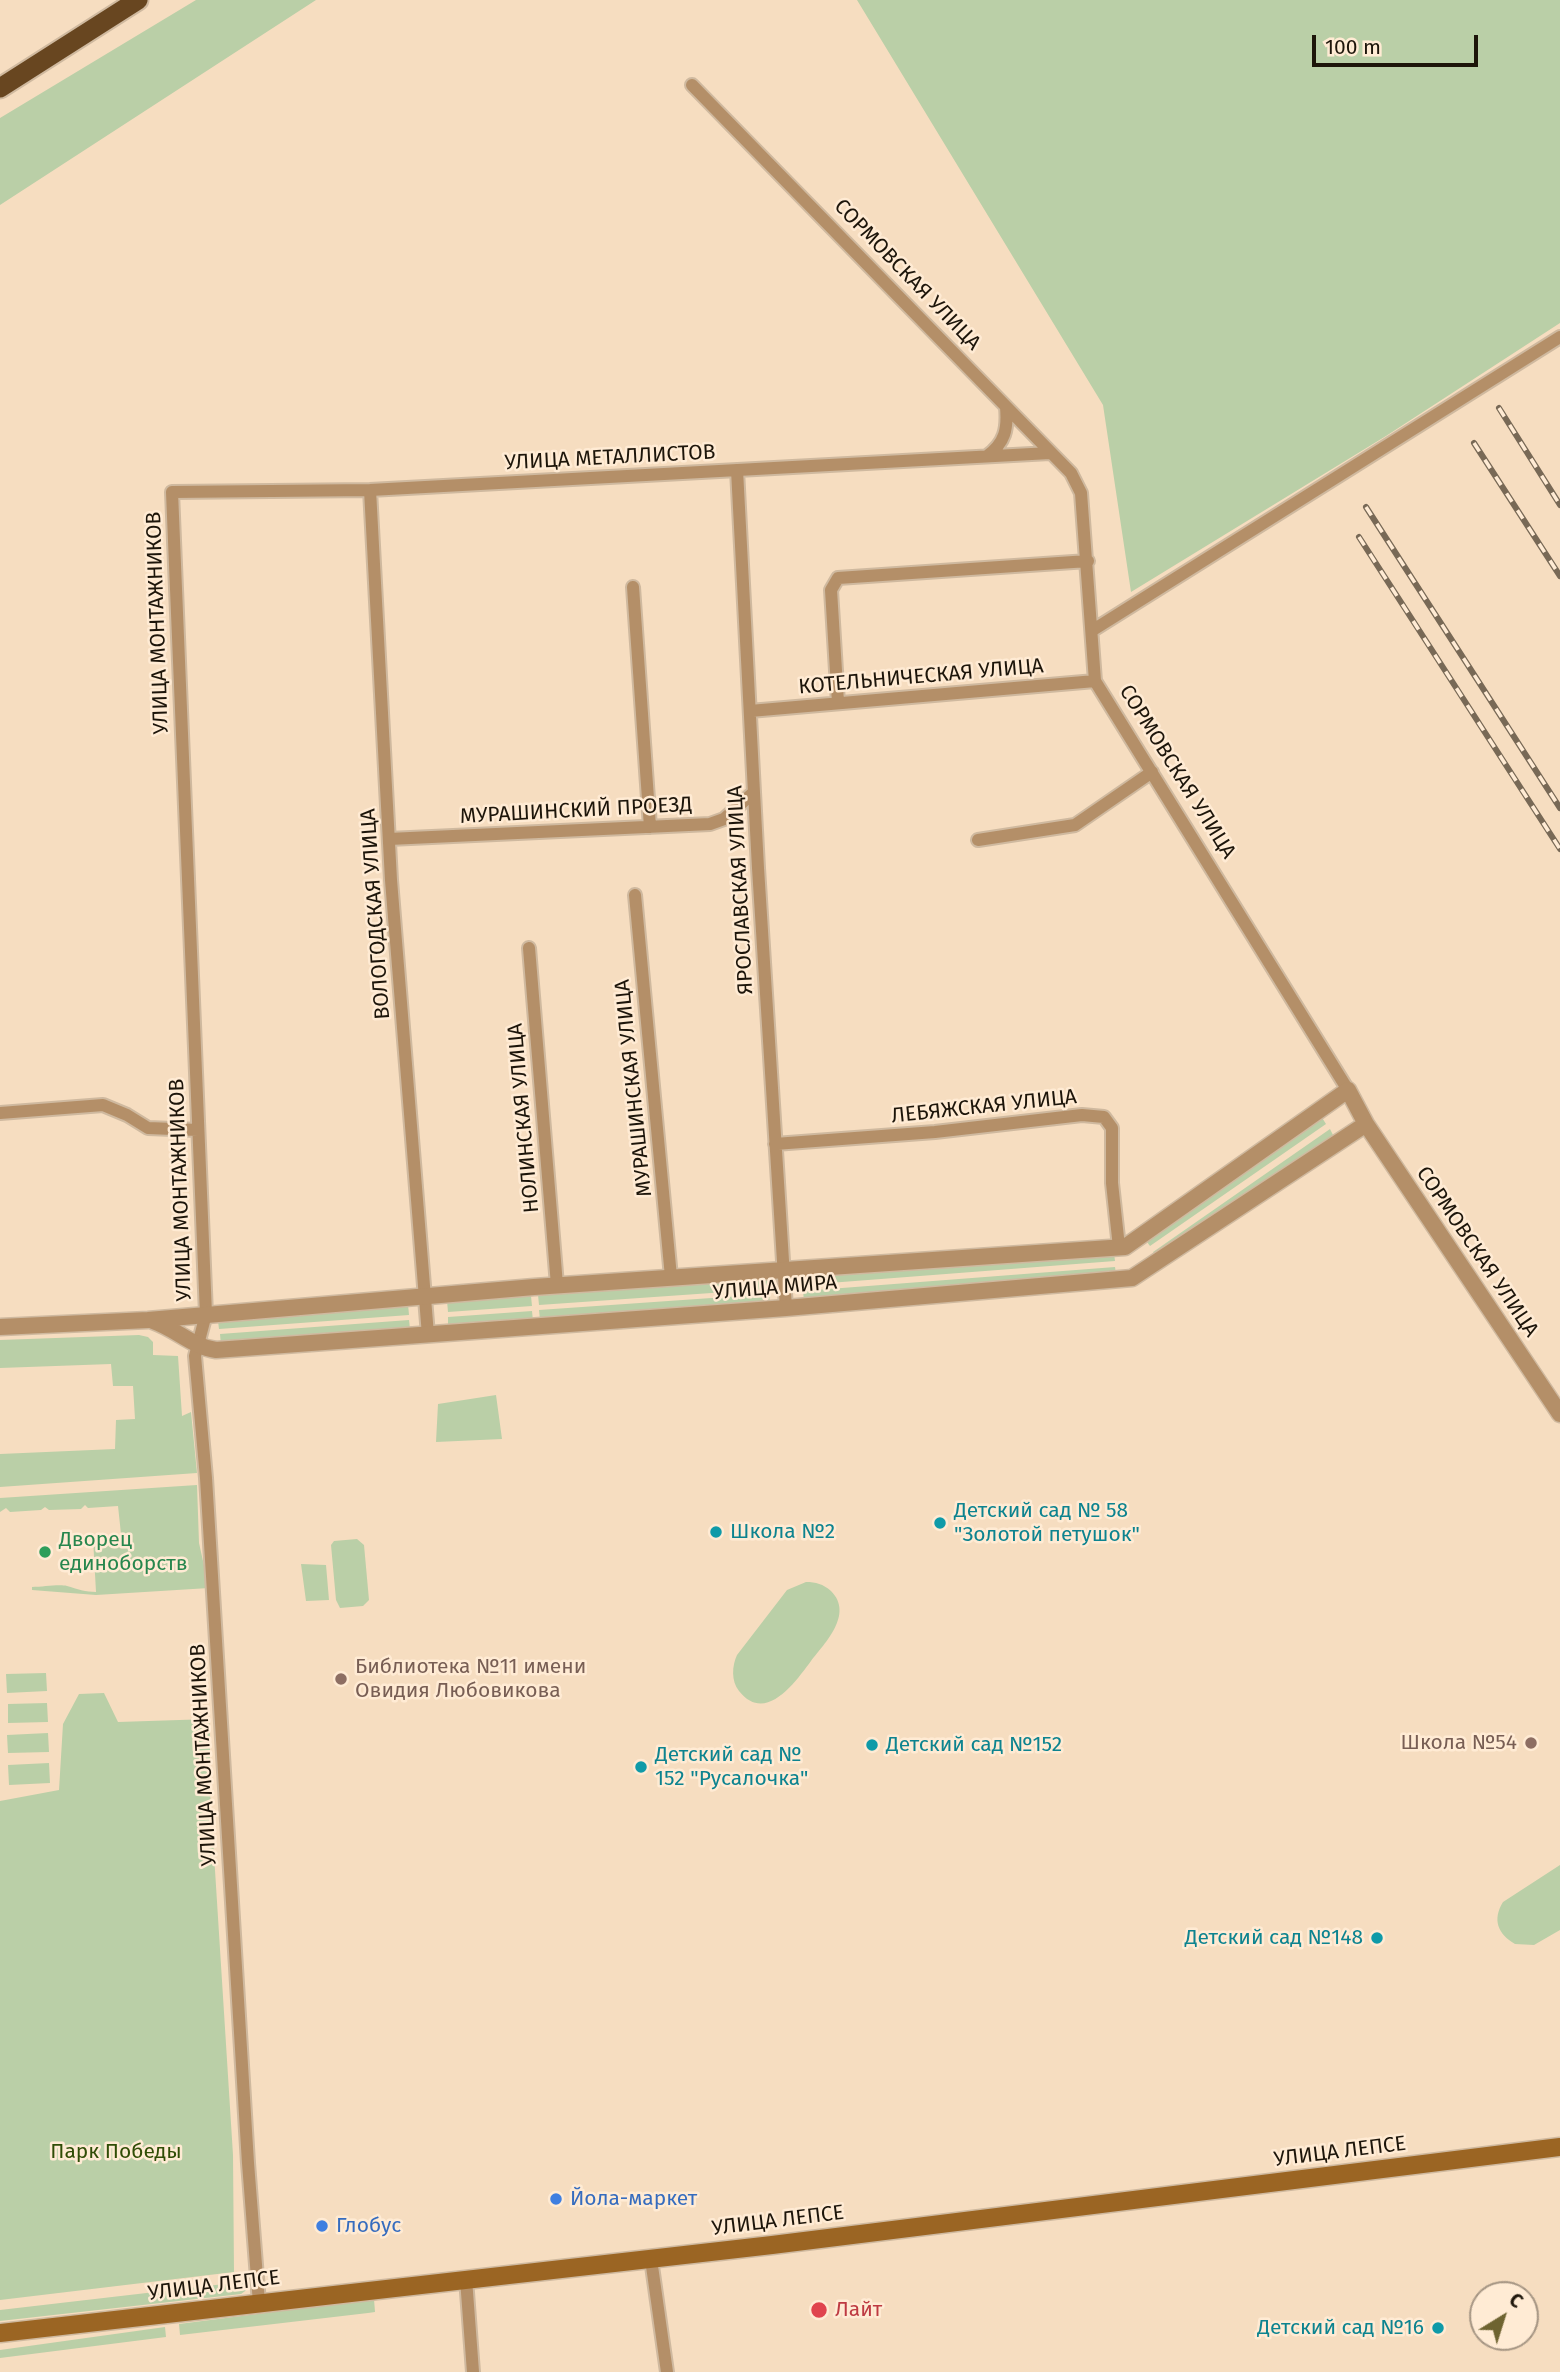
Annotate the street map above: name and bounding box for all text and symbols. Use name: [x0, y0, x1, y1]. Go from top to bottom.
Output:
scale bar: [1315, 21, 1481, 65]
text: 100 m: [1325, 34, 1381, 60]
street label: СОРМОВСКАЯ УЛИЦА: [828, 194, 986, 356]
street label: УЛИЦА МЕТАЛЛИСТОВ: [504, 440, 716, 476]
street label: УЛИЦА МОНТАЖНИКОВ: [142, 511, 174, 735]
street label: КОТЕЛЬНИЧЕСКАЯ УЛИЦА: [797, 654, 1045, 700]
street label: СОРМОВСКАЯ УЛИЦА: [1113, 680, 1241, 864]
street label: ЯРОСЛАВСКАЯ УЛИЦА: [723, 785, 759, 995]
street label: МУРАШИНСКИЙ ПРОЕЗД: [459, 792, 693, 830]
street label: ВОЛОГОДСКАЯ УЛИЦА: [356, 808, 396, 1020]
street label: МУРАШИНСКАЯ УЛИЦА: [610, 978, 658, 1198]
street label: НОЛИНСКАЯ УЛИЦА: [503, 1022, 545, 1214]
street label: УЛИЦА МОНТАЖНИКОВ: [165, 1078, 197, 1302]
street label: ЛЕБЯЖСКАЯ УЛИЦА: [890, 1085, 1078, 1129]
street label: СОРМОВСКАЯ УЛИЦА: [1411, 1162, 1543, 1342]
street label: УЛИЦА МИРА: [712, 1270, 838, 1306]
place label: Детский сад № 58 "Золотой петушок": [954, 1498, 1140, 1548]
marker: Детский сад № 58 "Золотой петушок": [932, 1515, 948, 1531]
place label: Школа №2: [730, 1519, 835, 1545]
marker: Школа №2: [708, 1524, 724, 1540]
place label: Дворец единоборств: [59, 1527, 188, 1577]
marker: Дворец единоборств: [37, 1544, 53, 1560]
street label: УЛИЦА МОНТАЖНИКОВ: [186, 1643, 222, 1867]
place label: Библиотека №11 имени Овидия Любовикова: [355, 1654, 586, 1704]
marker: Библиотека №11 имени Овидия Любовикова: [333, 1671, 349, 1687]
place label: Школа №54: [1400, 1730, 1517, 1756]
place label: Детский сад №152: [886, 1732, 1062, 1758]
marker: Школа №54: [1523, 1735, 1539, 1751]
marker: Детский сад №152: [864, 1737, 880, 1753]
place label: Детский сад № 152 "Русалочка": [655, 1742, 808, 1792]
marker: Детский сад № 152 "Русалочка": [633, 1759, 649, 1775]
place label: Детский сад №148: [1185, 1925, 1363, 1951]
marker: Детский сад №148: [1369, 1930, 1385, 1946]
street label: УЛИЦА ЛЕПСЕ: [1273, 2131, 1407, 2173]
park label: Парк Победы: [50, 2139, 182, 2165]
place label: Йола-маркет: [570, 2186, 697, 2212]
marker: Йола-маркет: [548, 2191, 564, 2207]
street label: УЛИЦА ЛЕПСЕ: [711, 2200, 845, 2242]
place label: Глобус: [336, 2213, 401, 2239]
marker: Глобус: [314, 2218, 330, 2234]
street label: УЛИЦА ЛЕПСЕ: [147, 2265, 281, 2307]
north arrow: [1469, 2281, 1539, 2351]
text: С: [1505, 2288, 1527, 2313]
place label: Лайт: [835, 2297, 882, 2323]
marker: Лайт: [809, 2300, 829, 2320]
place label: Детский сад №16: [1257, 2315, 1424, 2341]
marker: Детский сад №16: [1430, 2320, 1446, 2336]

